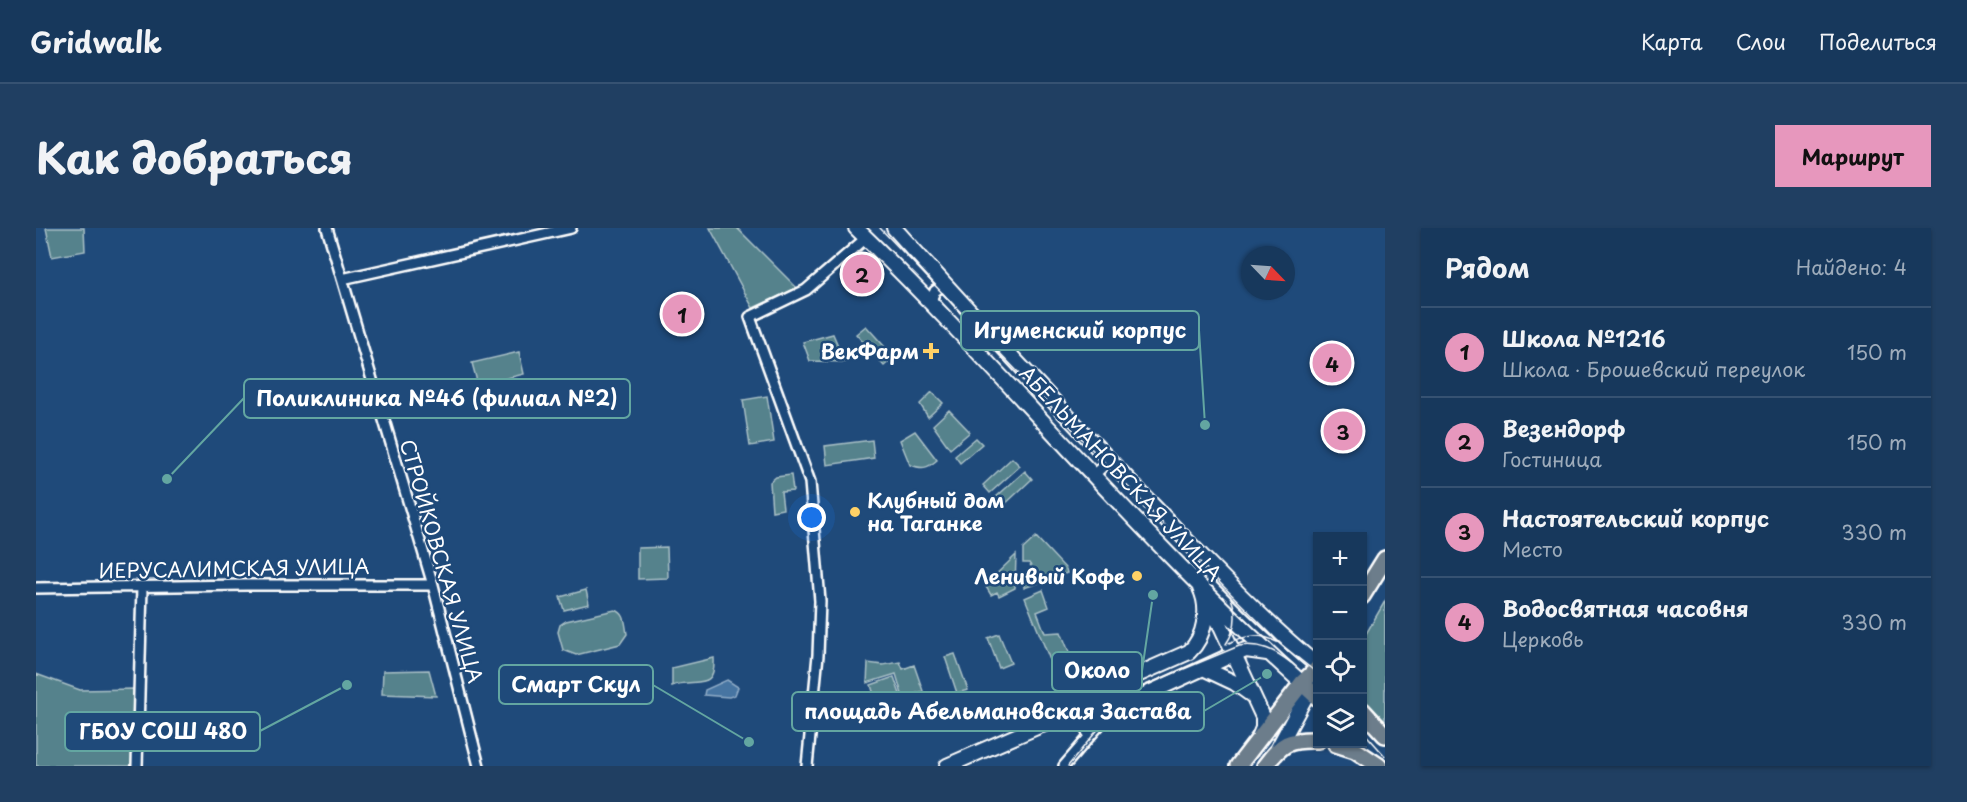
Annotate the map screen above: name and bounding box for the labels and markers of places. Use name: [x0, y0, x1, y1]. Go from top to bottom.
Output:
pin: 2: [842, 252, 882, 296]
pin: 1: [662, 292, 702, 337]
callout: Игуменский корпус: [961, 311, 1199, 350]
place label: ВекФарм: [820, 336, 919, 366]
pin: 4: [1312, 340, 1352, 386]
marker: ВекФарм: [924, 344, 938, 358]
callout: Поликлиника №46 (филиал №2): [244, 379, 630, 418]
pin: 3: [1324, 408, 1362, 454]
place label: Клубный дом на Таганке: [867, 485, 1004, 538]
marker: Клубный дом на Таганке: [848, 505, 862, 519]
place label: Ленивый Кофе: [974, 561, 1125, 591]
marker: Ленивый Кофе: [1130, 569, 1144, 583]
callout: Около: [1052, 652, 1142, 691]
callout: Смарт Скул: [499, 665, 653, 704]
callout: площадь Абельмановская Застава: [792, 692, 1204, 731]
callout: ГБОУ СОШ 480: [65, 712, 260, 751]

